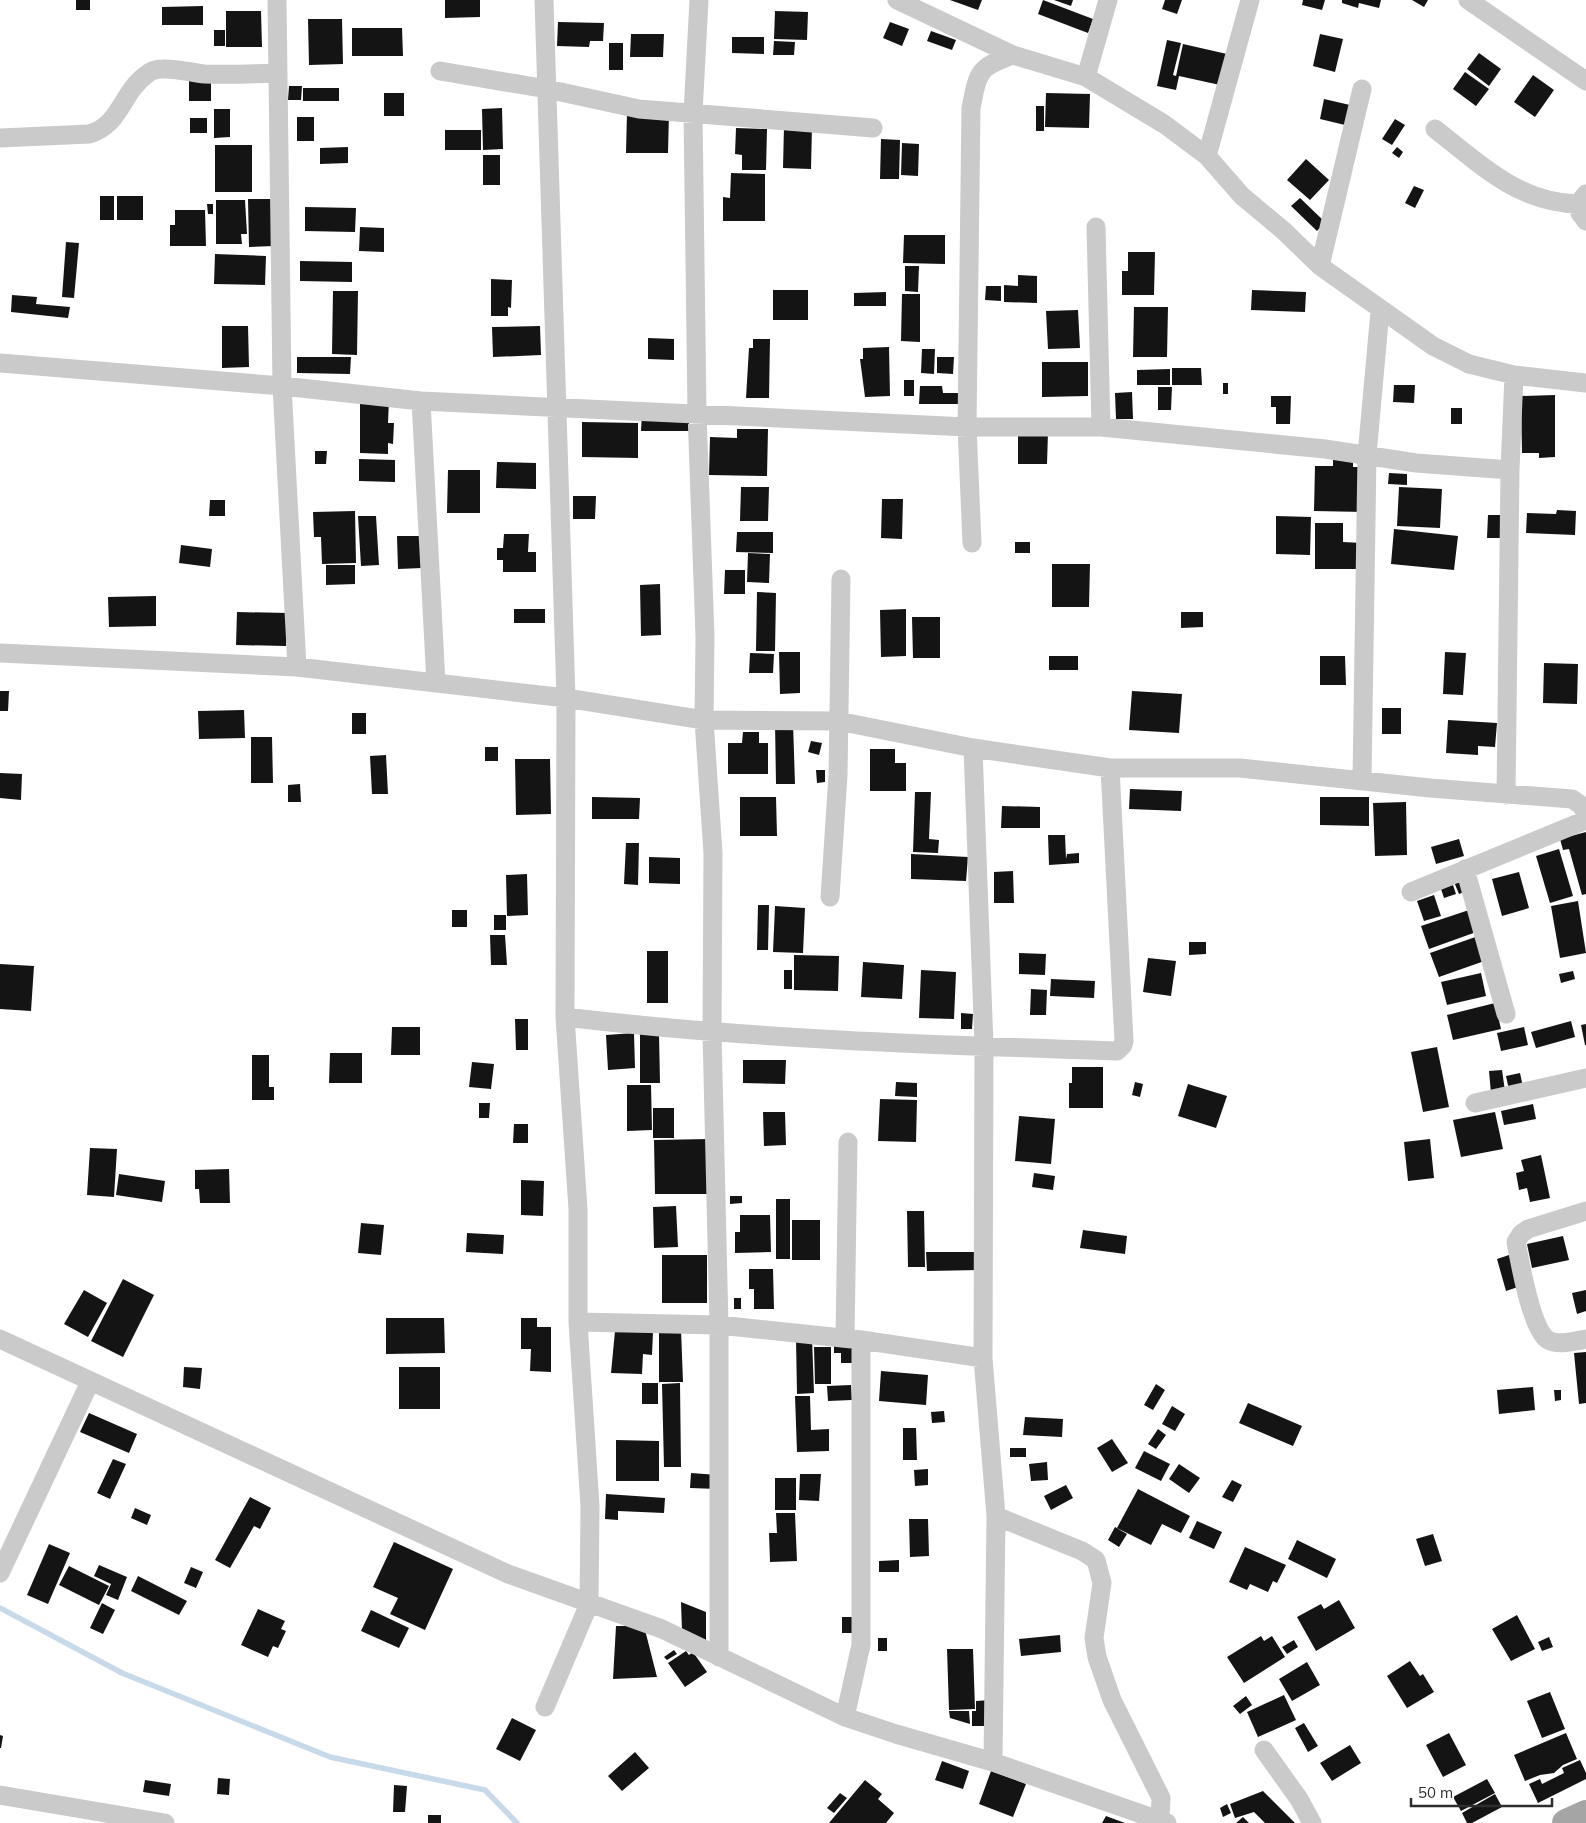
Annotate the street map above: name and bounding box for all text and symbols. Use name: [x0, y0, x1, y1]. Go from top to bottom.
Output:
scale bar: [1411, 1776, 1552, 1808]
text: 50 m: [1418, 1783, 1453, 1802]

